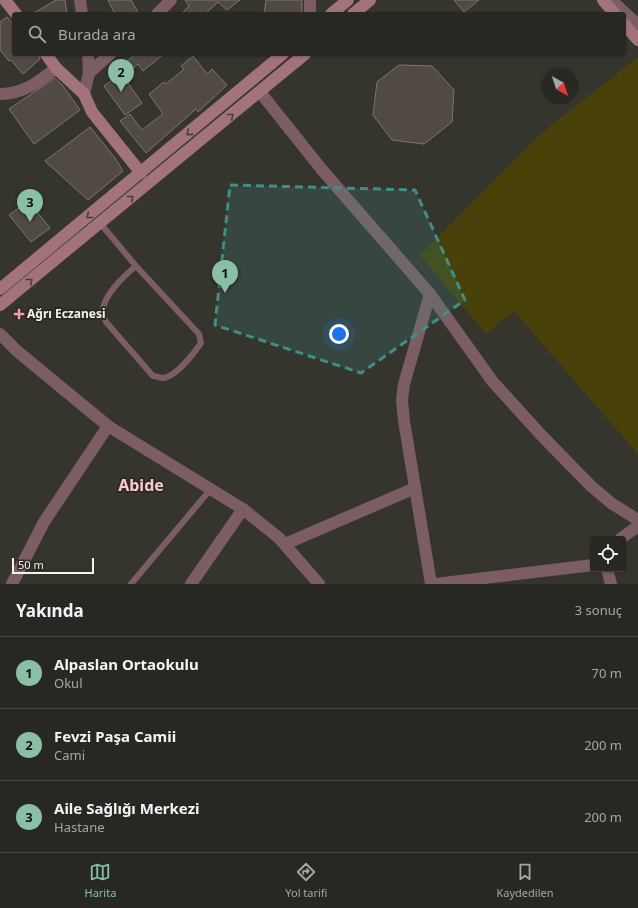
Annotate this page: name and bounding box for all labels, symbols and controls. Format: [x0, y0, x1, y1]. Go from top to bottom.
search box [12, 12, 626, 56]
icon: search [26, 23, 48, 45]
text: Burada ara [58, 24, 136, 44]
pin: 2 [108, 59, 134, 92]
north arrow [542, 68, 578, 104]
one-way arrow [226, 113, 234, 120]
one-way arrow [186, 129, 193, 136]
pin: 3 [17, 189, 43, 222]
one-way arrow [126, 196, 133, 203]
one-way arrow [86, 212, 93, 219]
pin: 1 [212, 260, 238, 293]
one-way arrow [26, 278, 33, 285]
place label: Ağrı Eczanesi [27, 305, 106, 322]
marker: Ağrı Eczanesi [14, 309, 24, 319]
your location [329, 324, 349, 344]
district label: Abide [118, 474, 164, 496]
map controls [590, 536, 626, 572]
button: locate [590, 536, 626, 572]
scale bar [12, 556, 94, 575]
text: 50 m [18, 557, 44, 572]
text: Yakında [16, 599, 84, 622]
text: 3 sonuç [575, 601, 622, 619]
text: Alpaslan Ortaokulu [54, 654, 199, 674]
text: 1 [25, 664, 33, 682]
text: 70 m [592, 664, 622, 682]
text: Okul [54, 674, 82, 692]
text: Fevzi Paşa Camii [54, 726, 176, 746]
text: 2 [25, 736, 33, 754]
text: 200 m [584, 736, 622, 754]
text: Cami [54, 746, 85, 764]
text: Aile Sağlığı Merkezi [54, 798, 200, 818]
text: 3 [25, 808, 33, 826]
text: 200 m [584, 808, 622, 826]
text: Hastane [54, 818, 105, 836]
tab: Harita [84, 861, 116, 900]
tab: Yol tarifi [285, 861, 328, 900]
tab: Kaydedilen [496, 861, 553, 900]

